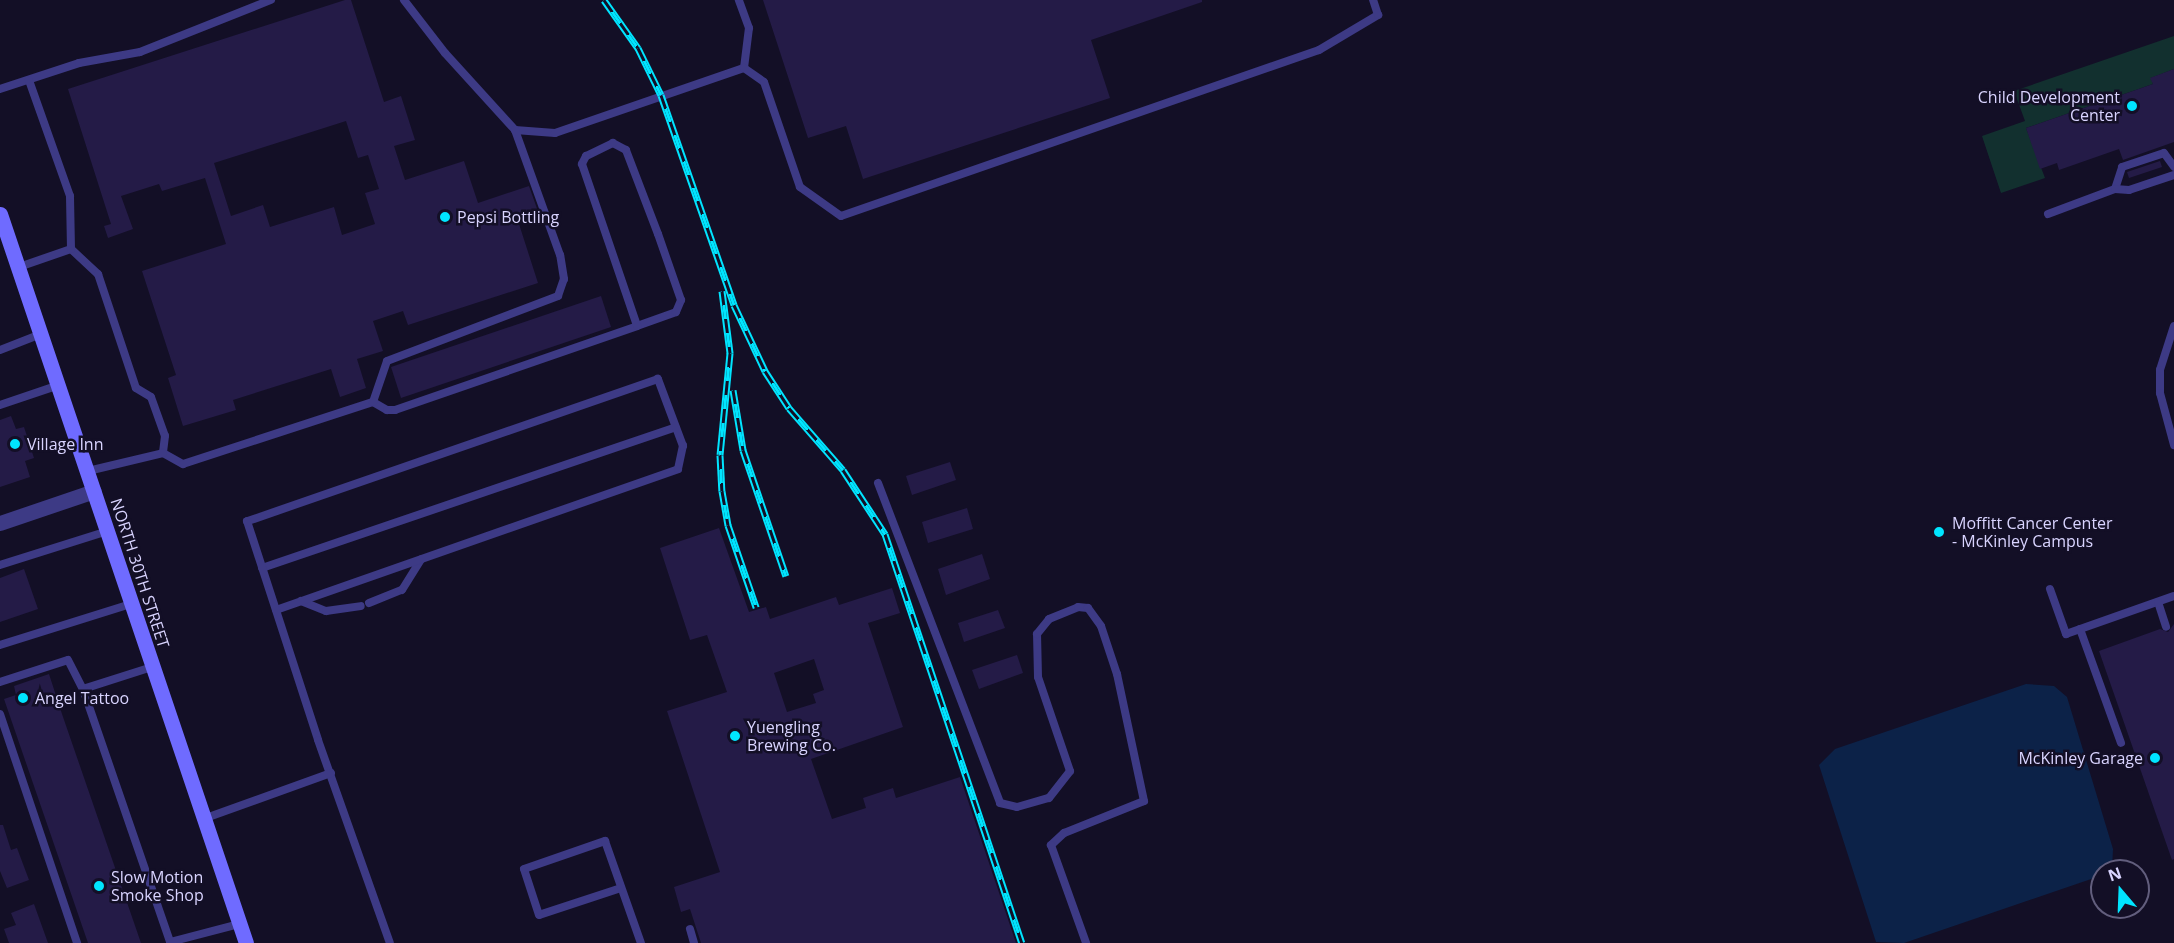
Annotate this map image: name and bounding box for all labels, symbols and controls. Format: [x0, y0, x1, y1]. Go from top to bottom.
place label: Child Development Center [1978, 87, 2120, 125]
marker: Child Development Center [2125, 99, 2139, 113]
place label: Pepsi Bottling [457, 207, 559, 227]
marker: Pepsi Bottling [438, 210, 452, 224]
place label: Village Inn [27, 434, 103, 454]
marker: Village Inn [8, 437, 22, 451]
street label: NORTH 30TH STREET [107, 496, 173, 650]
place label: Moffitt Cancer Center - McKinley Campus [1952, 513, 2113, 551]
marker: Moffitt Cancer Center - McKinley Campus [1930, 523, 1948, 541]
place label: Angel Tattoo [35, 688, 129, 708]
marker: Angel Tattoo [16, 691, 30, 705]
place label: Yuengling Brewing Co. [747, 717, 836, 755]
marker: Yuengling Brewing Co. [728, 729, 742, 743]
place label: McKinley Garage [2018, 748, 2143, 768]
marker: McKinley Garage [2148, 751, 2162, 765]
north arrow [2090, 859, 2150, 919]
text: N [2105, 861, 2125, 886]
place label: Slow Motion Smoke Shop [111, 867, 204, 905]
marker: Slow Motion Smoke Shop [92, 879, 106, 893]

